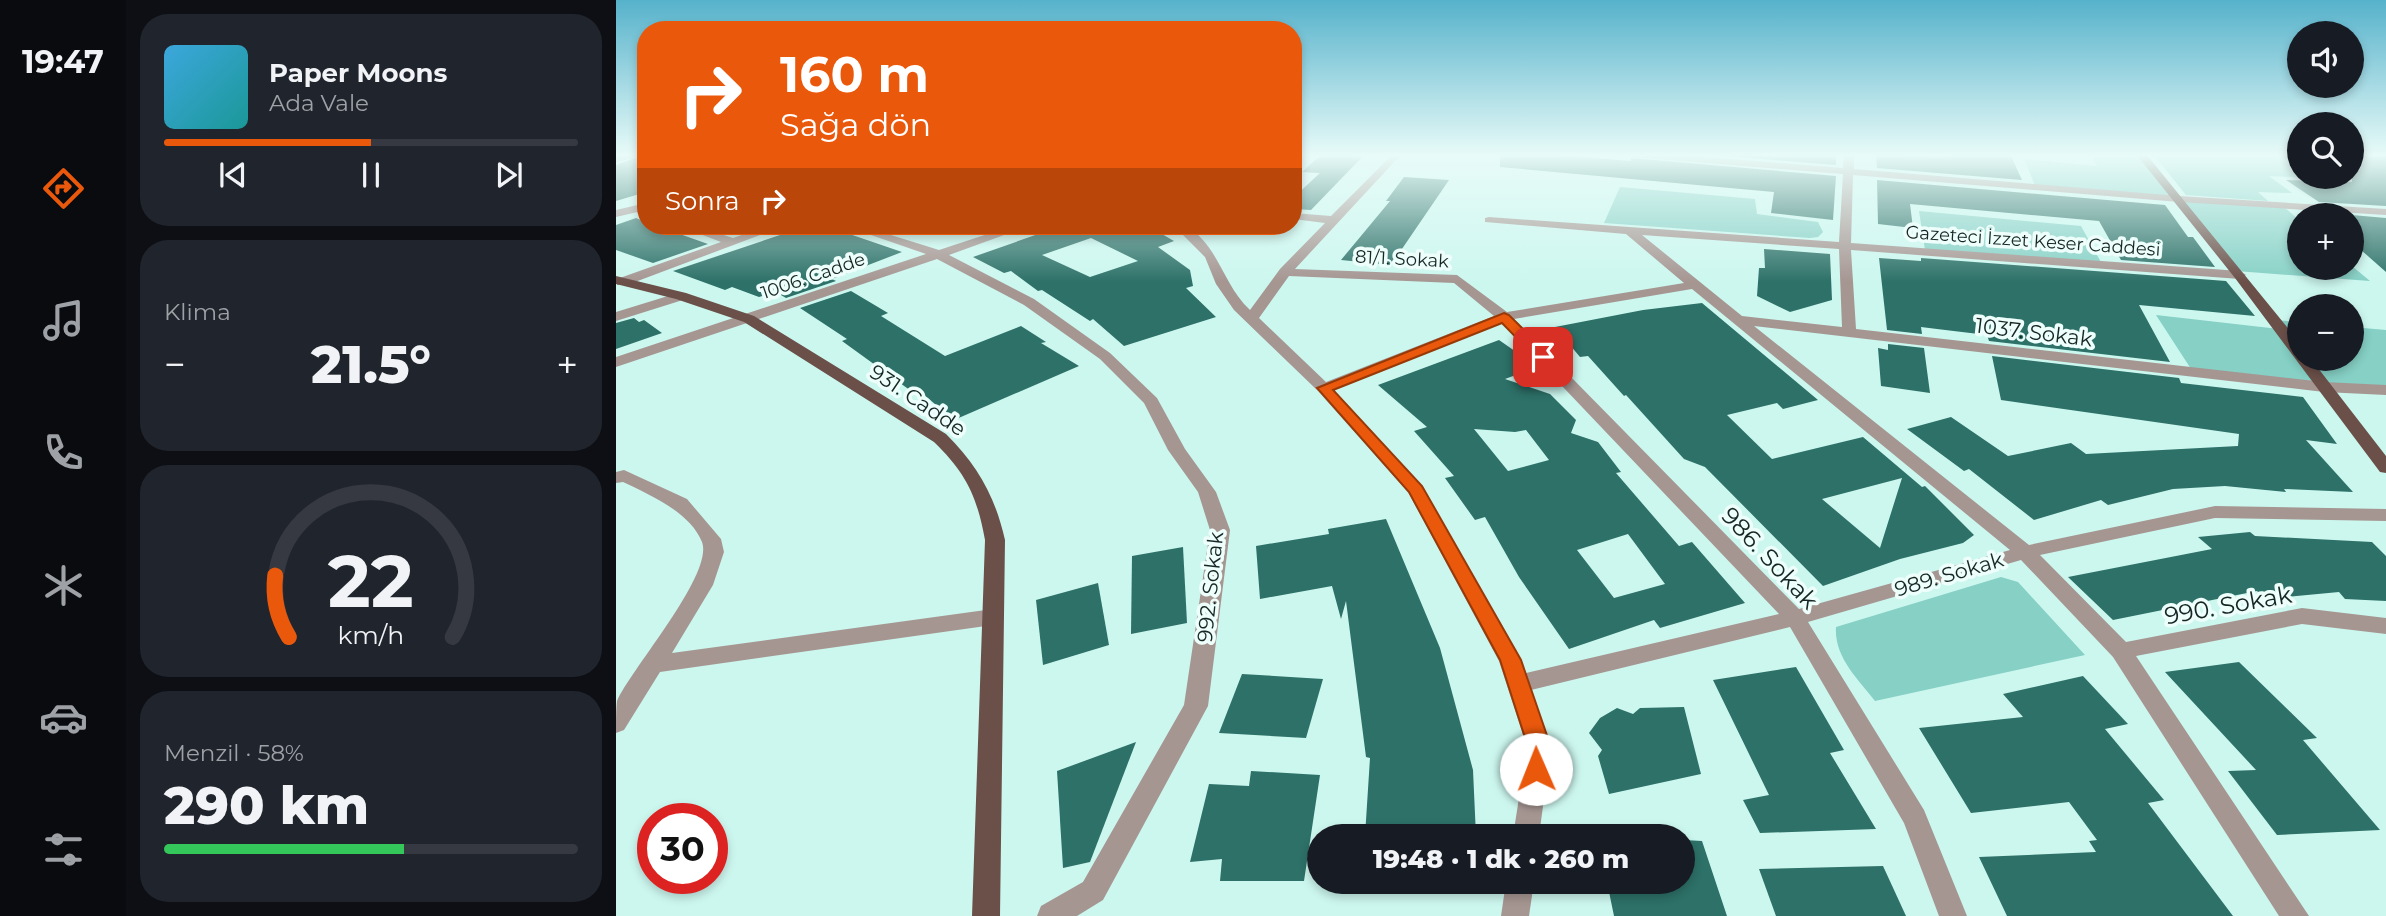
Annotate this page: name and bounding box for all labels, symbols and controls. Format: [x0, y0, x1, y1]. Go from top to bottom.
map controls [2287, 21, 2364, 371]
button: sound [2287, 21, 2364, 98]
text: 19:47 [22, 42, 104, 81]
text: 160 m [780, 45, 929, 104]
icon: right [665, 49, 756, 140]
text: Paper Moons [269, 57, 447, 89]
text: Ada Vale [269, 89, 369, 117]
text: Sağa dön [780, 105, 931, 144]
button: search [2287, 112, 2364, 189]
icon: previous [214, 156, 252, 194]
icon: pause [352, 156, 390, 194]
icon: next [490, 156, 528, 194]
icon: directions [39, 164, 88, 213]
icon: right [754, 182, 792, 220]
text: Sonra [665, 185, 740, 217]
button: + [2287, 203, 2364, 280]
street label: Gazeteci İzzet Keser Caddesi [1905, 221, 2161, 261]
street label: 81/1. Sokak [1355, 246, 1450, 272]
street label: 1006. Cadde [758, 248, 868, 304]
button: − [2287, 294, 2364, 371]
icon: music [39, 296, 88, 345]
text: Klima [164, 298, 231, 326]
street label: 1037. Sokak [1974, 312, 2094, 352]
pin [1513, 327, 1573, 387]
text: 21.5° [311, 333, 431, 396]
icon: arrive [1524, 338, 1562, 376]
text: − [164, 341, 186, 388]
text: + [556, 341, 578, 388]
street label: 931. Cadde [865, 359, 971, 441]
icon: phone [39, 428, 88, 477]
street label: 986. Sokak [1716, 501, 1825, 615]
street label: 992. Sokak [1192, 530, 1228, 644]
text: 22 [328, 537, 414, 625]
street label: 989. Sokak [1892, 546, 2007, 601]
icon: climate [39, 561, 88, 610]
street label: 990. Sokak [2162, 579, 2295, 630]
text: km/h [338, 620, 404, 650]
icon: car [39, 693, 88, 742]
position arrow [1499, 732, 1573, 806]
text: Menzil · 58% [164, 739, 304, 767]
text: 290 km [164, 774, 369, 837]
speed limit sign: 30 [637, 803, 728, 894]
icon: filters [39, 825, 88, 874]
text: 19:48 · 1 dk · 260 m [1373, 843, 1629, 875]

